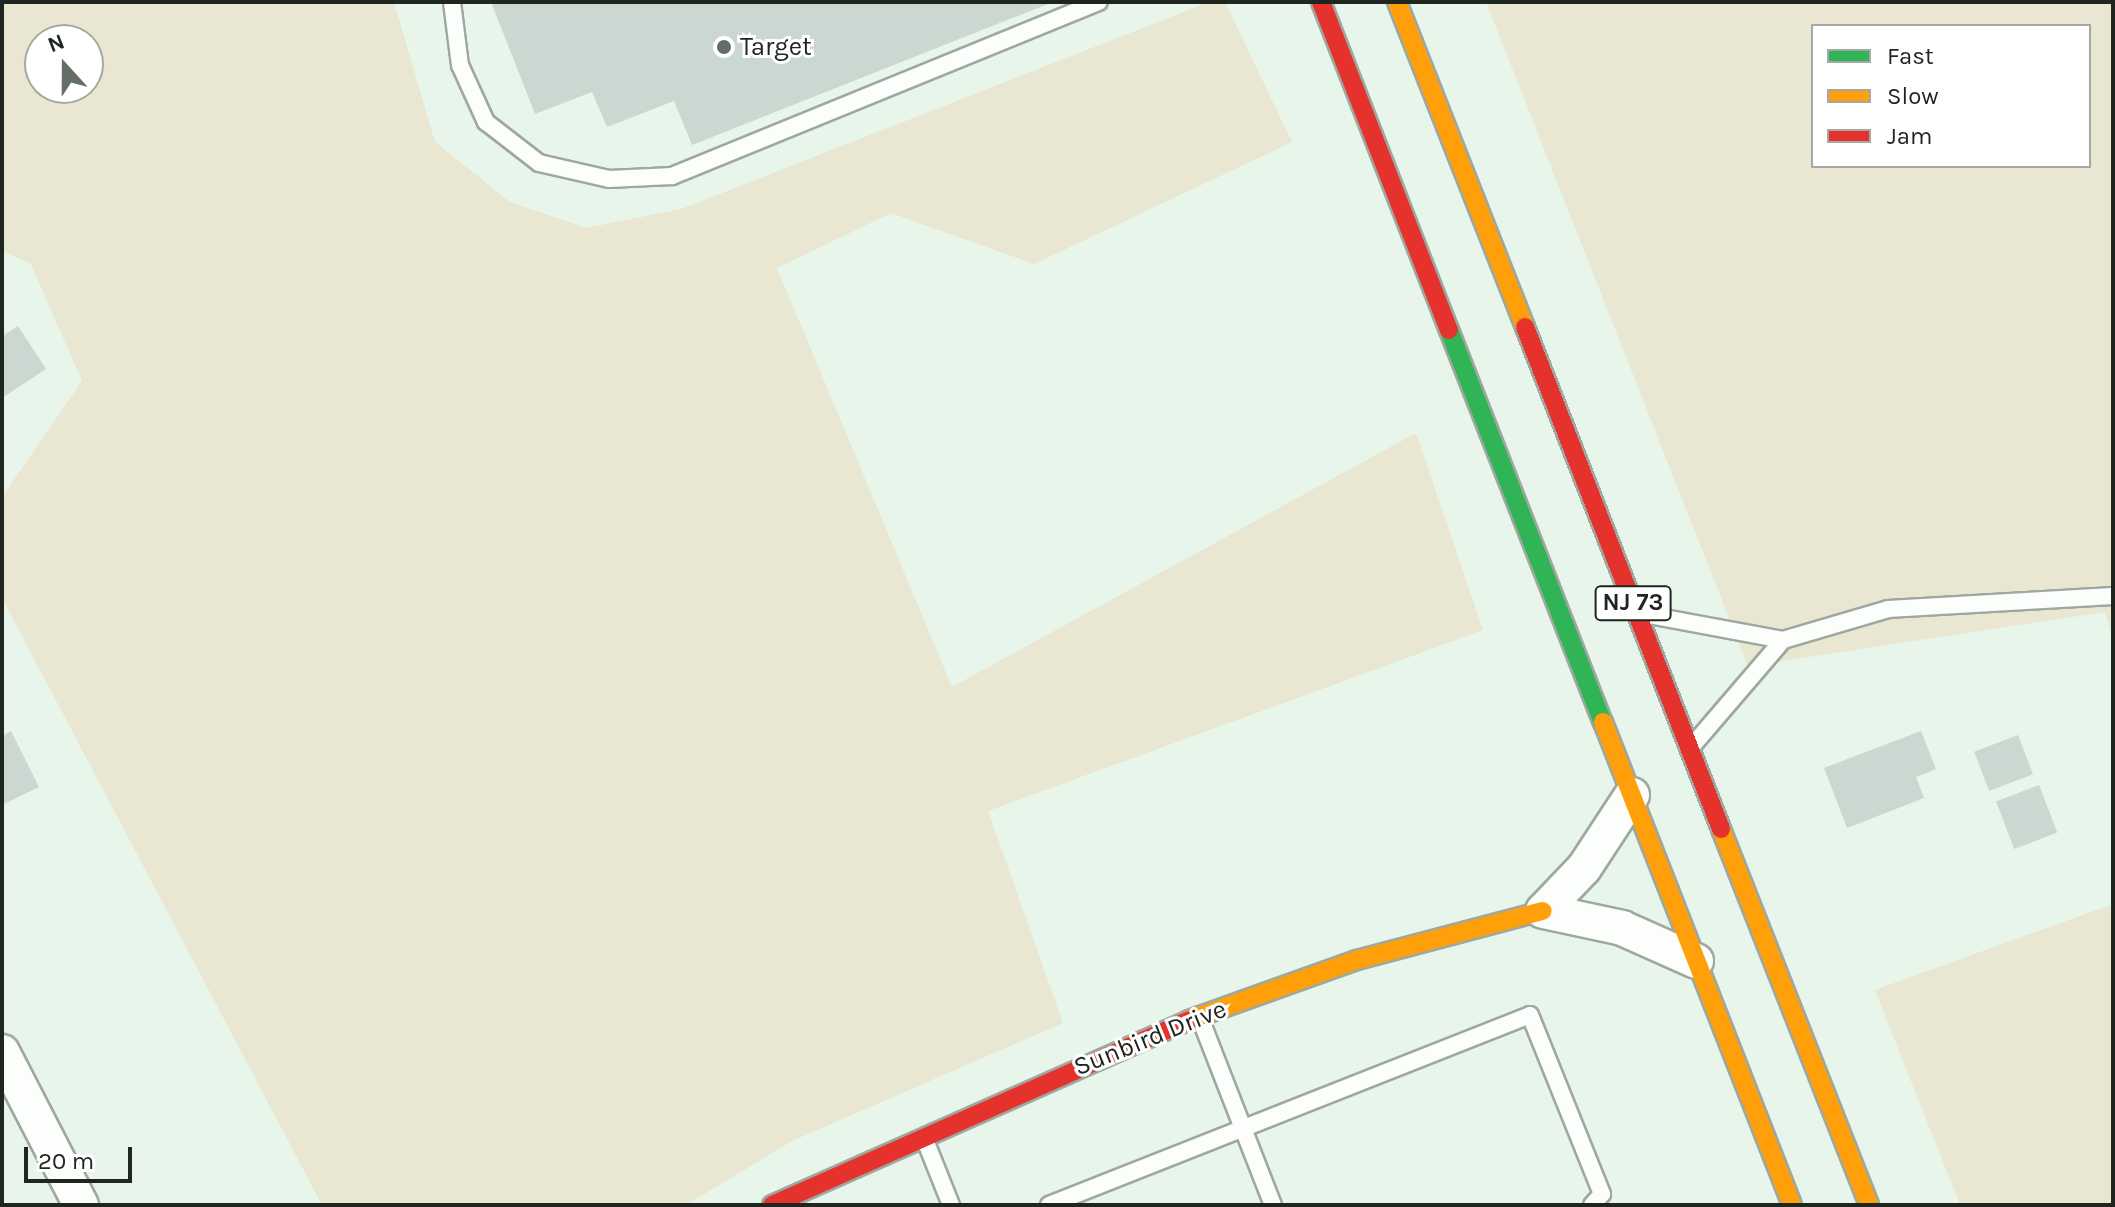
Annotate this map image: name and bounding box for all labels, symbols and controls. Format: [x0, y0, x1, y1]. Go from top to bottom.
north arrow [24, 24, 104, 104]
legend [1811, 24, 2091, 168]
text: N [44, 28, 68, 58]
place label: Target [740, 31, 812, 63]
marker: Target [715, 38, 733, 56]
text: Fast [1887, 42, 1934, 70]
text: Slow [1887, 82, 1939, 110]
text: Jam [1887, 122, 1932, 150]
road number: NJ 73 [1593, 583, 1673, 623]
street label: Sunbird Drive [1069, 993, 1231, 1083]
scale bar [28, 1131, 136, 1181]
text: 20 m [38, 1147, 94, 1175]

